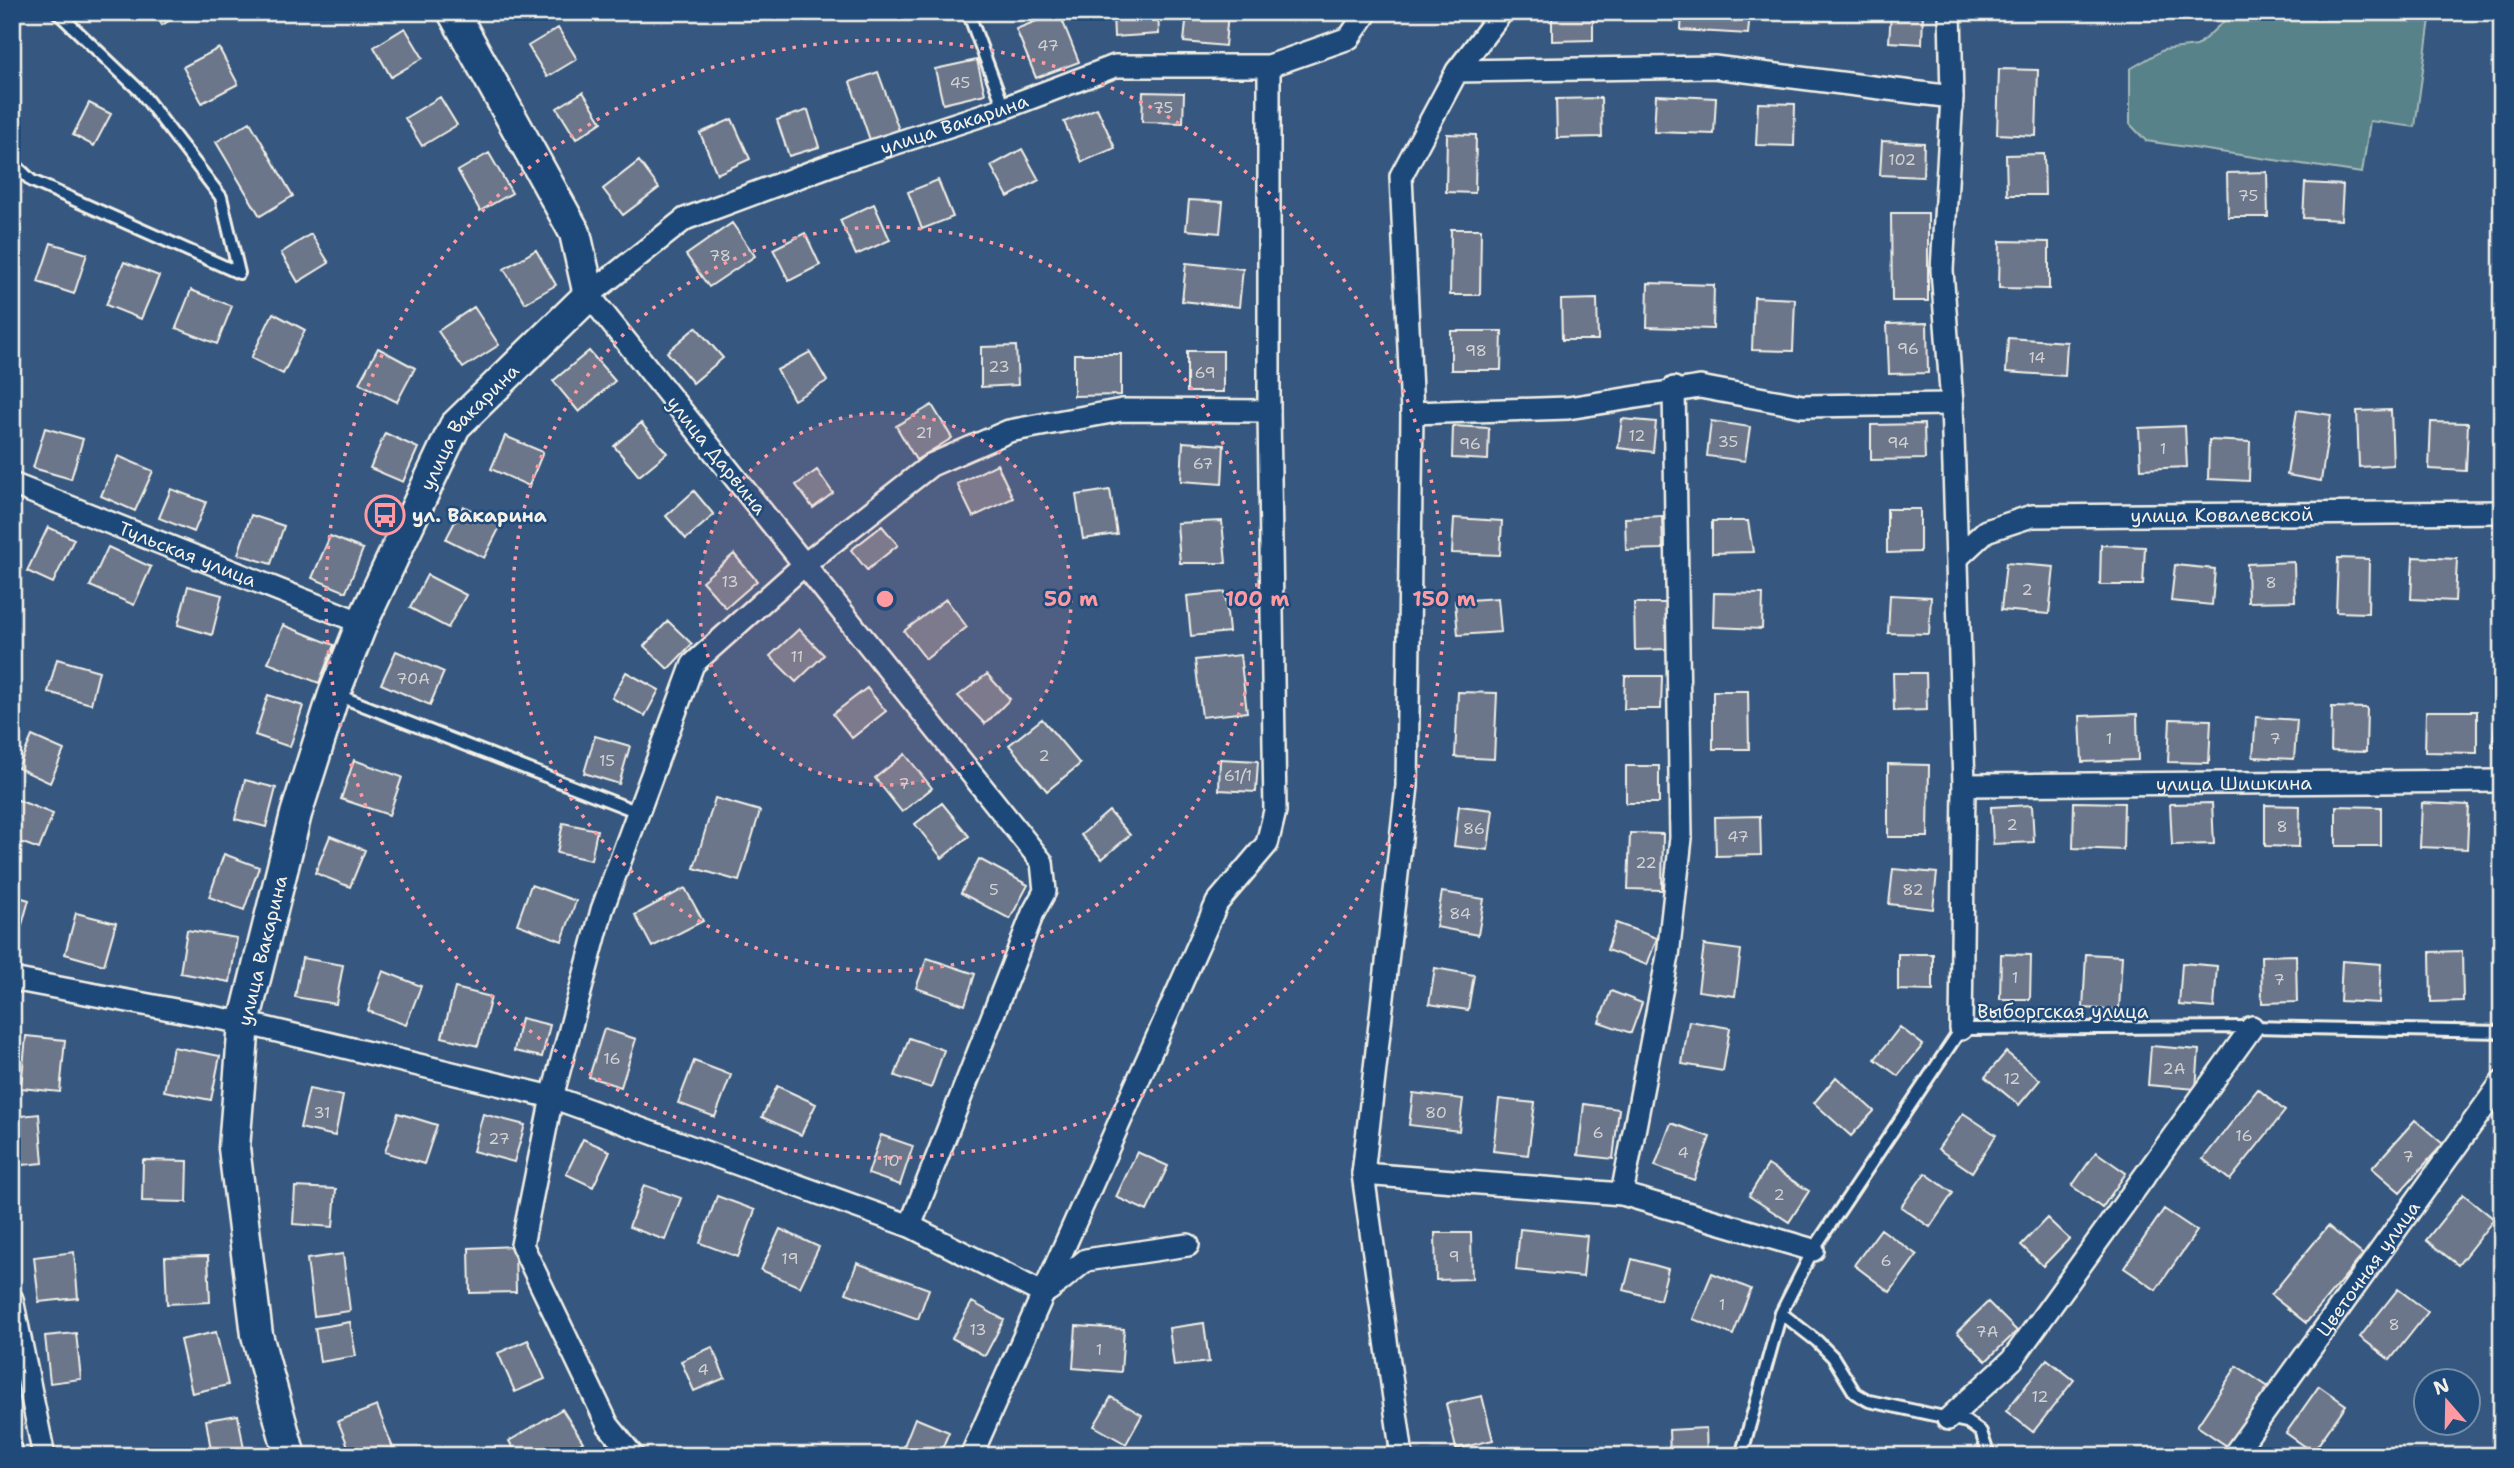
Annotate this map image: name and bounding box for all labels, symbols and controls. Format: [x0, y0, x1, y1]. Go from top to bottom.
house number: 47 [1037, 35, 1059, 56]
house number: 45 [950, 72, 970, 93]
street label: улица Вакарина [877, 88, 1032, 160]
house number: 75 [1153, 97, 1173, 118]
house number: 102 [1888, 149, 1916, 170]
house number: 75 [2238, 185, 2258, 206]
house number: 78 [709, 245, 731, 266]
house number: 96 [1897, 338, 1919, 359]
house number: 98 [1465, 340, 1487, 361]
house number: 14 [2028, 347, 2046, 368]
house number: 23 [988, 356, 1010, 377]
street label: улица Вакарина [414, 358, 525, 495]
house number: 69 [1194, 362, 1216, 383]
street label: улица Дарвина [661, 391, 772, 520]
house number: 21 [915, 422, 933, 443]
house number: 12 [1628, 425, 1646, 446]
house number: 35 [1718, 431, 1738, 452]
house number: 94 [1887, 432, 1909, 453]
house number: 96 [1459, 433, 1481, 454]
house number: 1 [2160, 438, 2166, 459]
house number: 67 [1193, 453, 1213, 474]
bus stop icon: ул. Вакарина [364, 494, 406, 536]
street label: улица Ковалевской [2130, 502, 2314, 528]
place label: ул. Вакарина [412, 503, 547, 528]
street label: Тульская улица [115, 516, 260, 593]
house number: 13 [721, 571, 739, 592]
house number: 8 [2265, 572, 2277, 593]
house number: 2 [2021, 579, 2033, 600]
text: 50 m [1044, 585, 1098, 613]
text: 100 m [1225, 585, 1289, 613]
text: 150 m [1412, 585, 1476, 613]
centre of rings [873, 587, 897, 611]
house number: 11 [791, 646, 803, 667]
house number: 70А [396, 668, 430, 689]
house number: 1 [2106, 728, 2112, 749]
house number: 7 [2269, 728, 2281, 749]
house number: 2 [1038, 745, 1050, 766]
house number: 15 [599, 750, 615, 771]
house number: 61/1 [1224, 765, 1252, 786]
street label: улица Шишкина [2156, 770, 2312, 797]
house number: 7 [898, 773, 910, 794]
house number: 2 [2006, 814, 2018, 835]
house number: 8 [2276, 816, 2288, 837]
house number: 86 [1463, 818, 1485, 839]
house number: 47 [1727, 826, 1749, 847]
house number: 22 [1635, 852, 1657, 873]
street label: улица Вакарина [232, 873, 293, 1028]
house number: 5 [989, 879, 999, 900]
house number: 82 [1902, 879, 1924, 900]
house number: 84 [1449, 903, 1471, 924]
house number: 1 [2012, 967, 2018, 988]
house number: 7 [2273, 969, 2285, 990]
street label: Выборгская улица [1977, 999, 2149, 1024]
house number: 16 [603, 1048, 621, 1069]
house number: 2А [2163, 1058, 2185, 1079]
house number: 12 [2003, 1068, 2021, 1089]
house number: 31 [313, 1102, 331, 1123]
house number: 80 [1425, 1102, 1447, 1123]
house number: 6 [1592, 1122, 1604, 1143]
house number: 16 [2235, 1125, 2253, 1146]
house number: 27 [488, 1128, 510, 1149]
house number: 4 [1677, 1142, 1689, 1163]
house number: 7 [2402, 1146, 2414, 1167]
house number: 10 [882, 1150, 900, 1171]
house number: 2 [1773, 1184, 1785, 1205]
street label: Цветочная улица [2311, 1196, 2426, 1342]
house number: 9 [1448, 1246, 1460, 1267]
house number: 19 [781, 1248, 799, 1269]
house number: 6 [1880, 1250, 1892, 1271]
house number: 1 [1719, 1294, 1725, 1315]
house number: 8 [2388, 1314, 2400, 1335]
house number: 13 [969, 1319, 987, 1340]
house number: 7А [1976, 1321, 1998, 1342]
house number: 1 [1096, 1339, 1102, 1360]
house number: 4 [697, 1359, 709, 1380]
north arrow [2412, 1366, 2482, 1436]
text: N [2430, 1372, 2453, 1401]
house number: 12 [2031, 1386, 2049, 1407]

